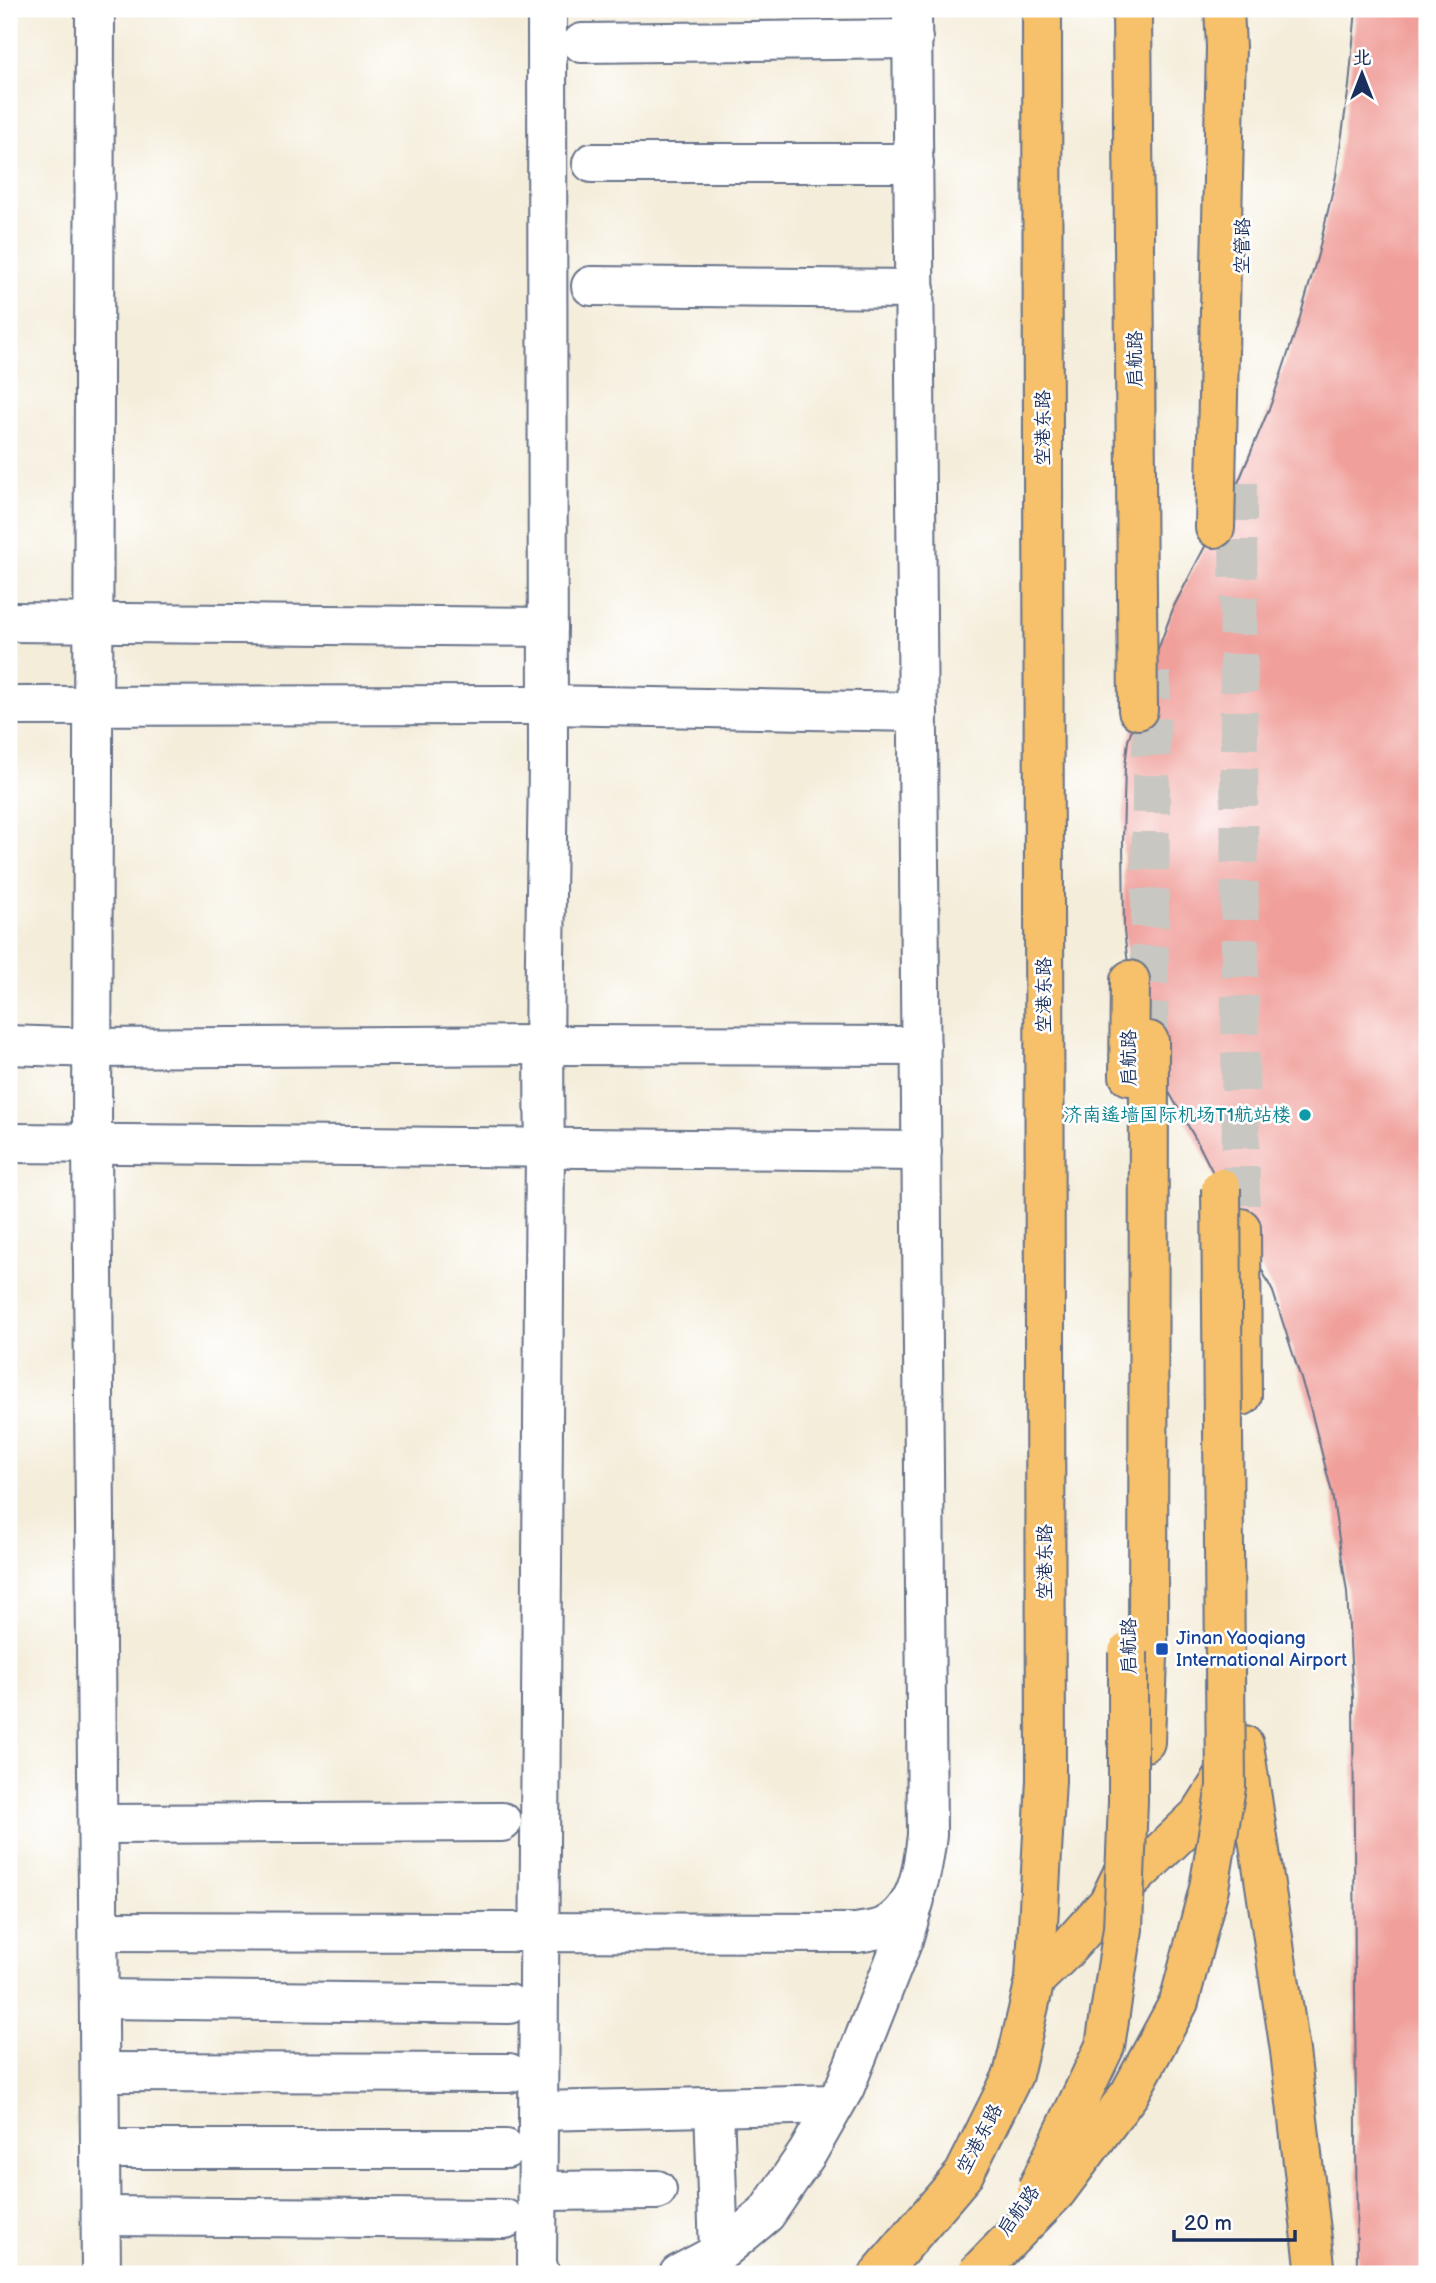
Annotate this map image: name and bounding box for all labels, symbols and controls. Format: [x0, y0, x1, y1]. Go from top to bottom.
north arrow [1328, 38, 1398, 108]
text: 北 [1352, 47, 1372, 70]
street label: 空管路 [1231, 217, 1255, 275]
street label: 启航路 [1124, 330, 1147, 388]
street label: 空港东路 [1032, 390, 1055, 466]
street label: 空港东路 [1033, 957, 1056, 1033]
street label: 启航路 [1118, 1029, 1141, 1087]
place label: 济南遥墙国际机场T1航站楼 [1063, 1104, 1291, 1127]
marker: 济南遥墙国际机场T1航站楼 [1297, 1107, 1313, 1123]
street label: 空港东路 [1034, 1524, 1057, 1600]
street label: 启航路 [1118, 1617, 1141, 1675]
place label: Jinan Yaoqiang International Airport [1176, 1627, 1347, 1672]
marker: Jinan Yaoqiang International Airport [1154, 1641, 1170, 1657]
street label: 空港东路 [952, 2100, 1008, 2178]
street label: 启航路 [993, 2181, 1045, 2241]
scale bar [1174, 2199, 1294, 2243]
text: 20 m [1184, 2211, 1232, 2236]

